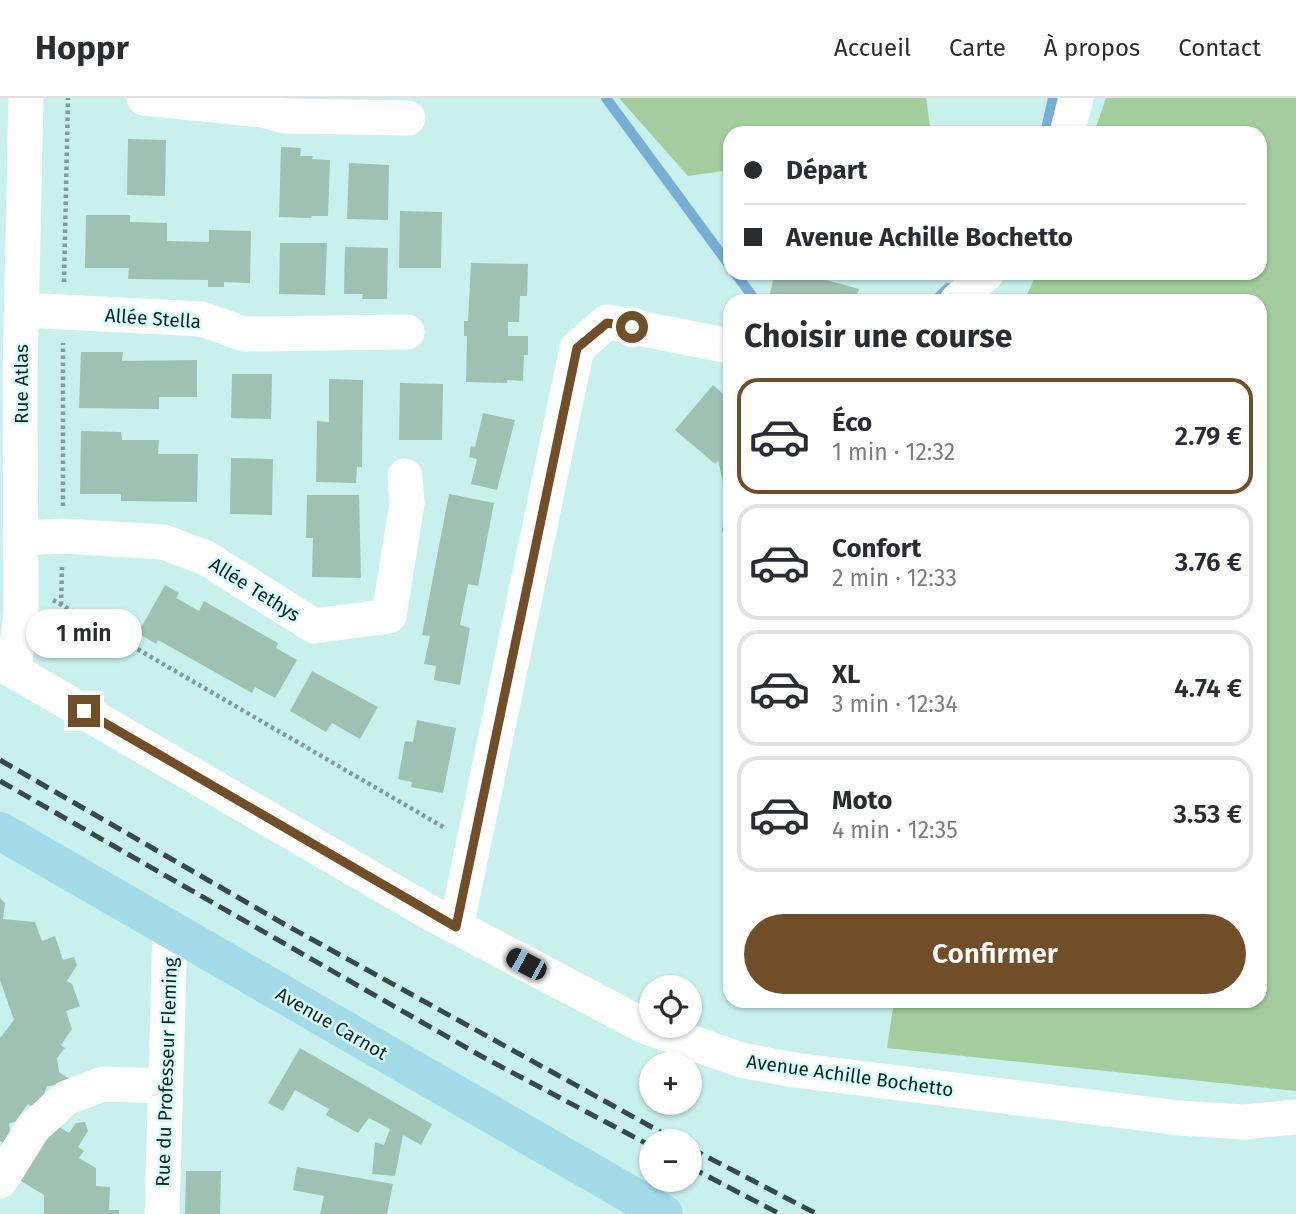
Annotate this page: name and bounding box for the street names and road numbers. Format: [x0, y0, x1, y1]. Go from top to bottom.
street label: Allée Stella [104, 304, 202, 333]
street label: Rue Atlas [10, 344, 33, 424]
street label: Allée Tethys [205, 552, 305, 626]
street label: Rue du Professeur Fleming [151, 957, 182, 1187]
street label: Avenue Carnot [272, 982, 392, 1065]
street label: Avenue Achille Bochetto [745, 1050, 955, 1101]

